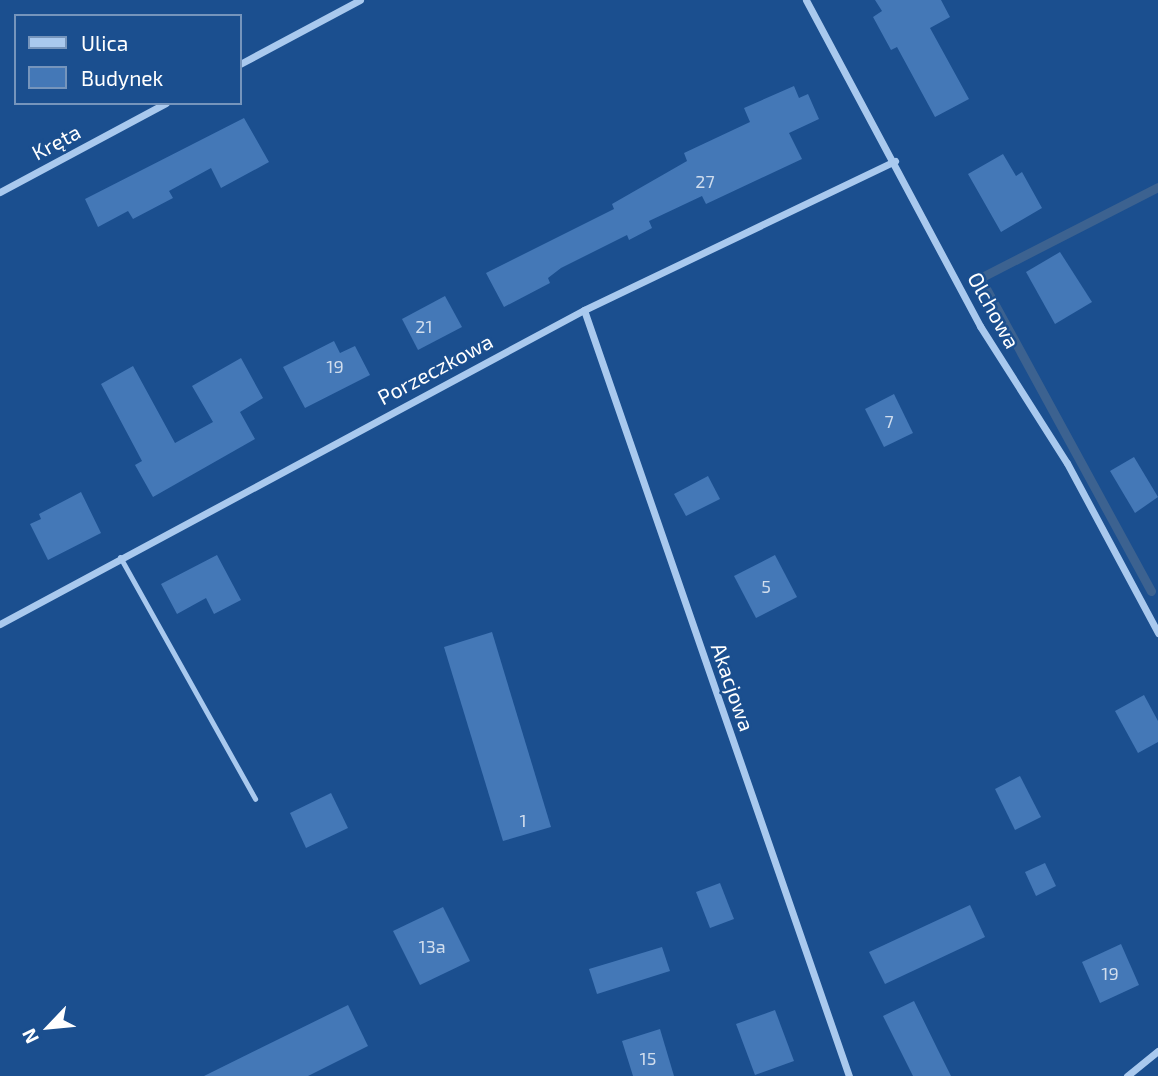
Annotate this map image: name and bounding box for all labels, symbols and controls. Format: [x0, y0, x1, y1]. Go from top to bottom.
legend [14, 14, 242, 105]
text: Ulica [81, 30, 128, 55]
text: Budynek [81, 65, 163, 90]
street label: Kręta [27, 119, 85, 165]
house number: 27 [695, 170, 715, 192]
street label: Olchowa [963, 267, 1025, 353]
house number: 21 [415, 315, 433, 337]
street label: Porzeczkowa [373, 328, 497, 410]
house number: 19 [326, 355, 344, 377]
house number: 7 [884, 410, 894, 432]
house number: 5 [761, 575, 771, 597]
street label: Akacjowa [706, 640, 760, 734]
house number: 1 [519, 809, 527, 831]
house number: 13a [418, 935, 446, 957]
house number: 19 [1101, 962, 1119, 984]
north arrow [14, 992, 84, 1062]
text: N [16, 1025, 43, 1048]
house number: 15 [640, 1047, 656, 1069]

